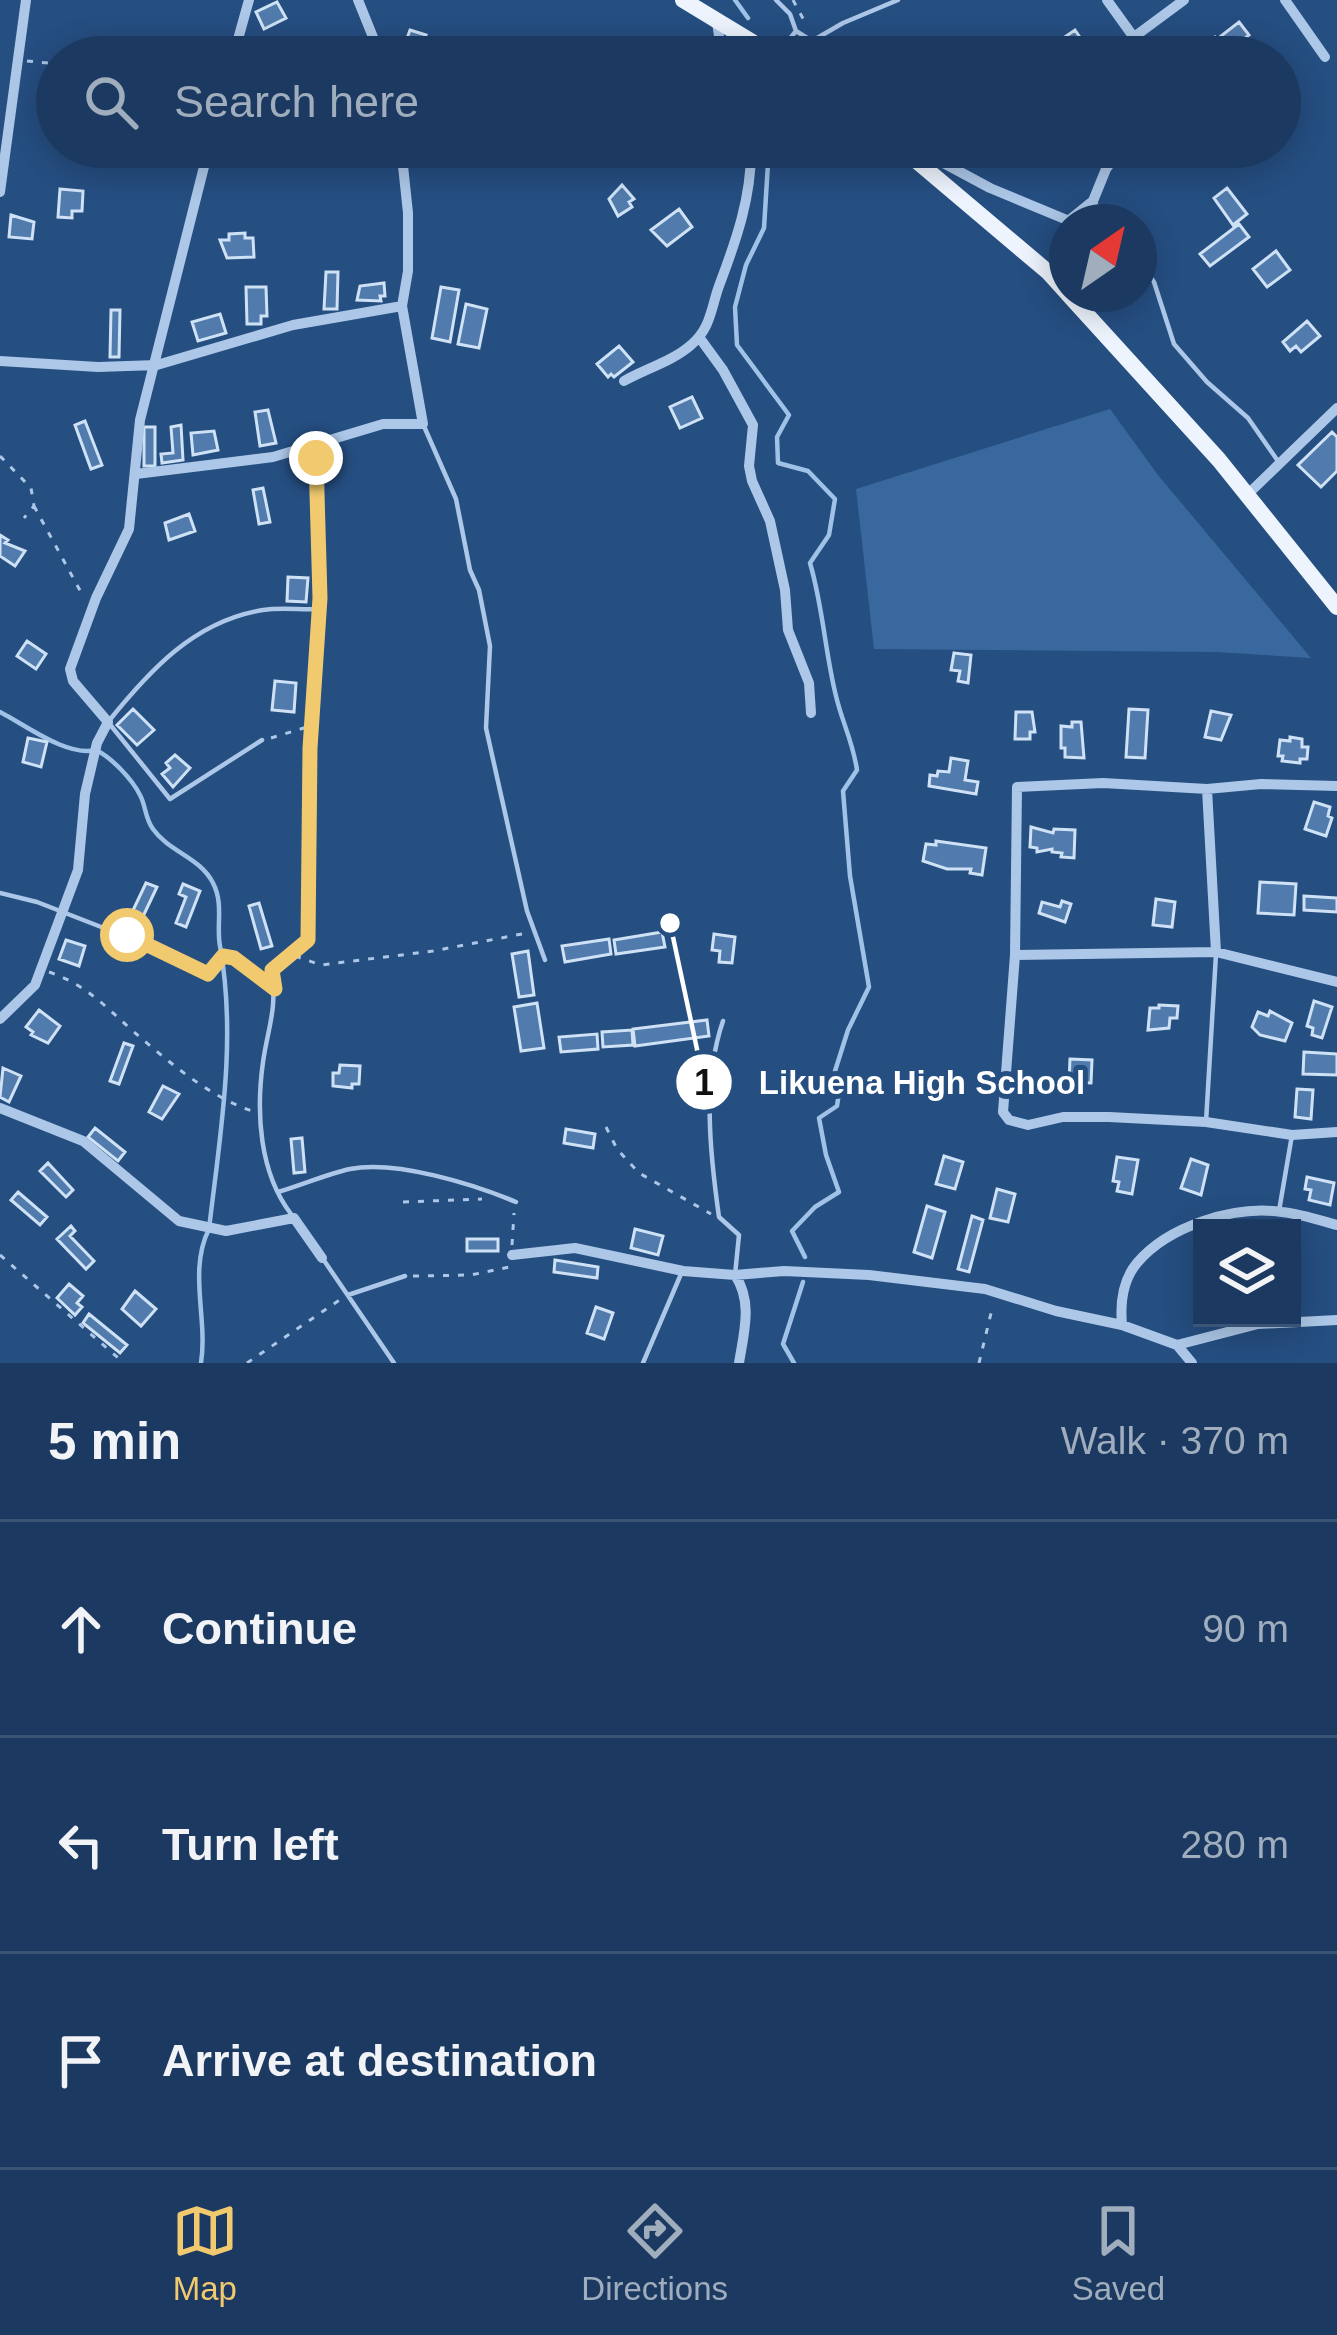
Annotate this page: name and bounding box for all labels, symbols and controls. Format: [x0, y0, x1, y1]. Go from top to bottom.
search box [36, 36, 1301, 168]
icon: search [78, 69, 144, 135]
text: Search here [174, 76, 419, 127]
north arrow [1049, 204, 1157, 312]
route end [289, 431, 343, 485]
route start [100, 908, 154, 962]
callout: Likuena High School [674, 1048, 1109, 1117]
text: 1 [694, 1062, 714, 1103]
text: Likuena High School [759, 1064, 1085, 1101]
map controls [1193, 1219, 1301, 1327]
button: layers [1193, 1219, 1301, 1327]
text: 5 min [48, 1413, 181, 1470]
text: Walk · 370 m [1061, 1419, 1289, 1462]
icon: ahead [48, 1596, 114, 1662]
text: Continue [162, 1603, 357, 1654]
text: 90 m [1202, 1607, 1289, 1650]
icon: left [48, 1812, 114, 1878]
text: Turn left [162, 1819, 339, 1870]
text: 280 m [1181, 1823, 1289, 1866]
icon: arrive [48, 2028, 114, 2094]
text: Arrive at destination [162, 2035, 597, 2086]
tab: Map [172, 2198, 238, 2308]
tab: Directions [581, 2198, 728, 2308]
tab: Saved [1072, 2198, 1165, 2308]

